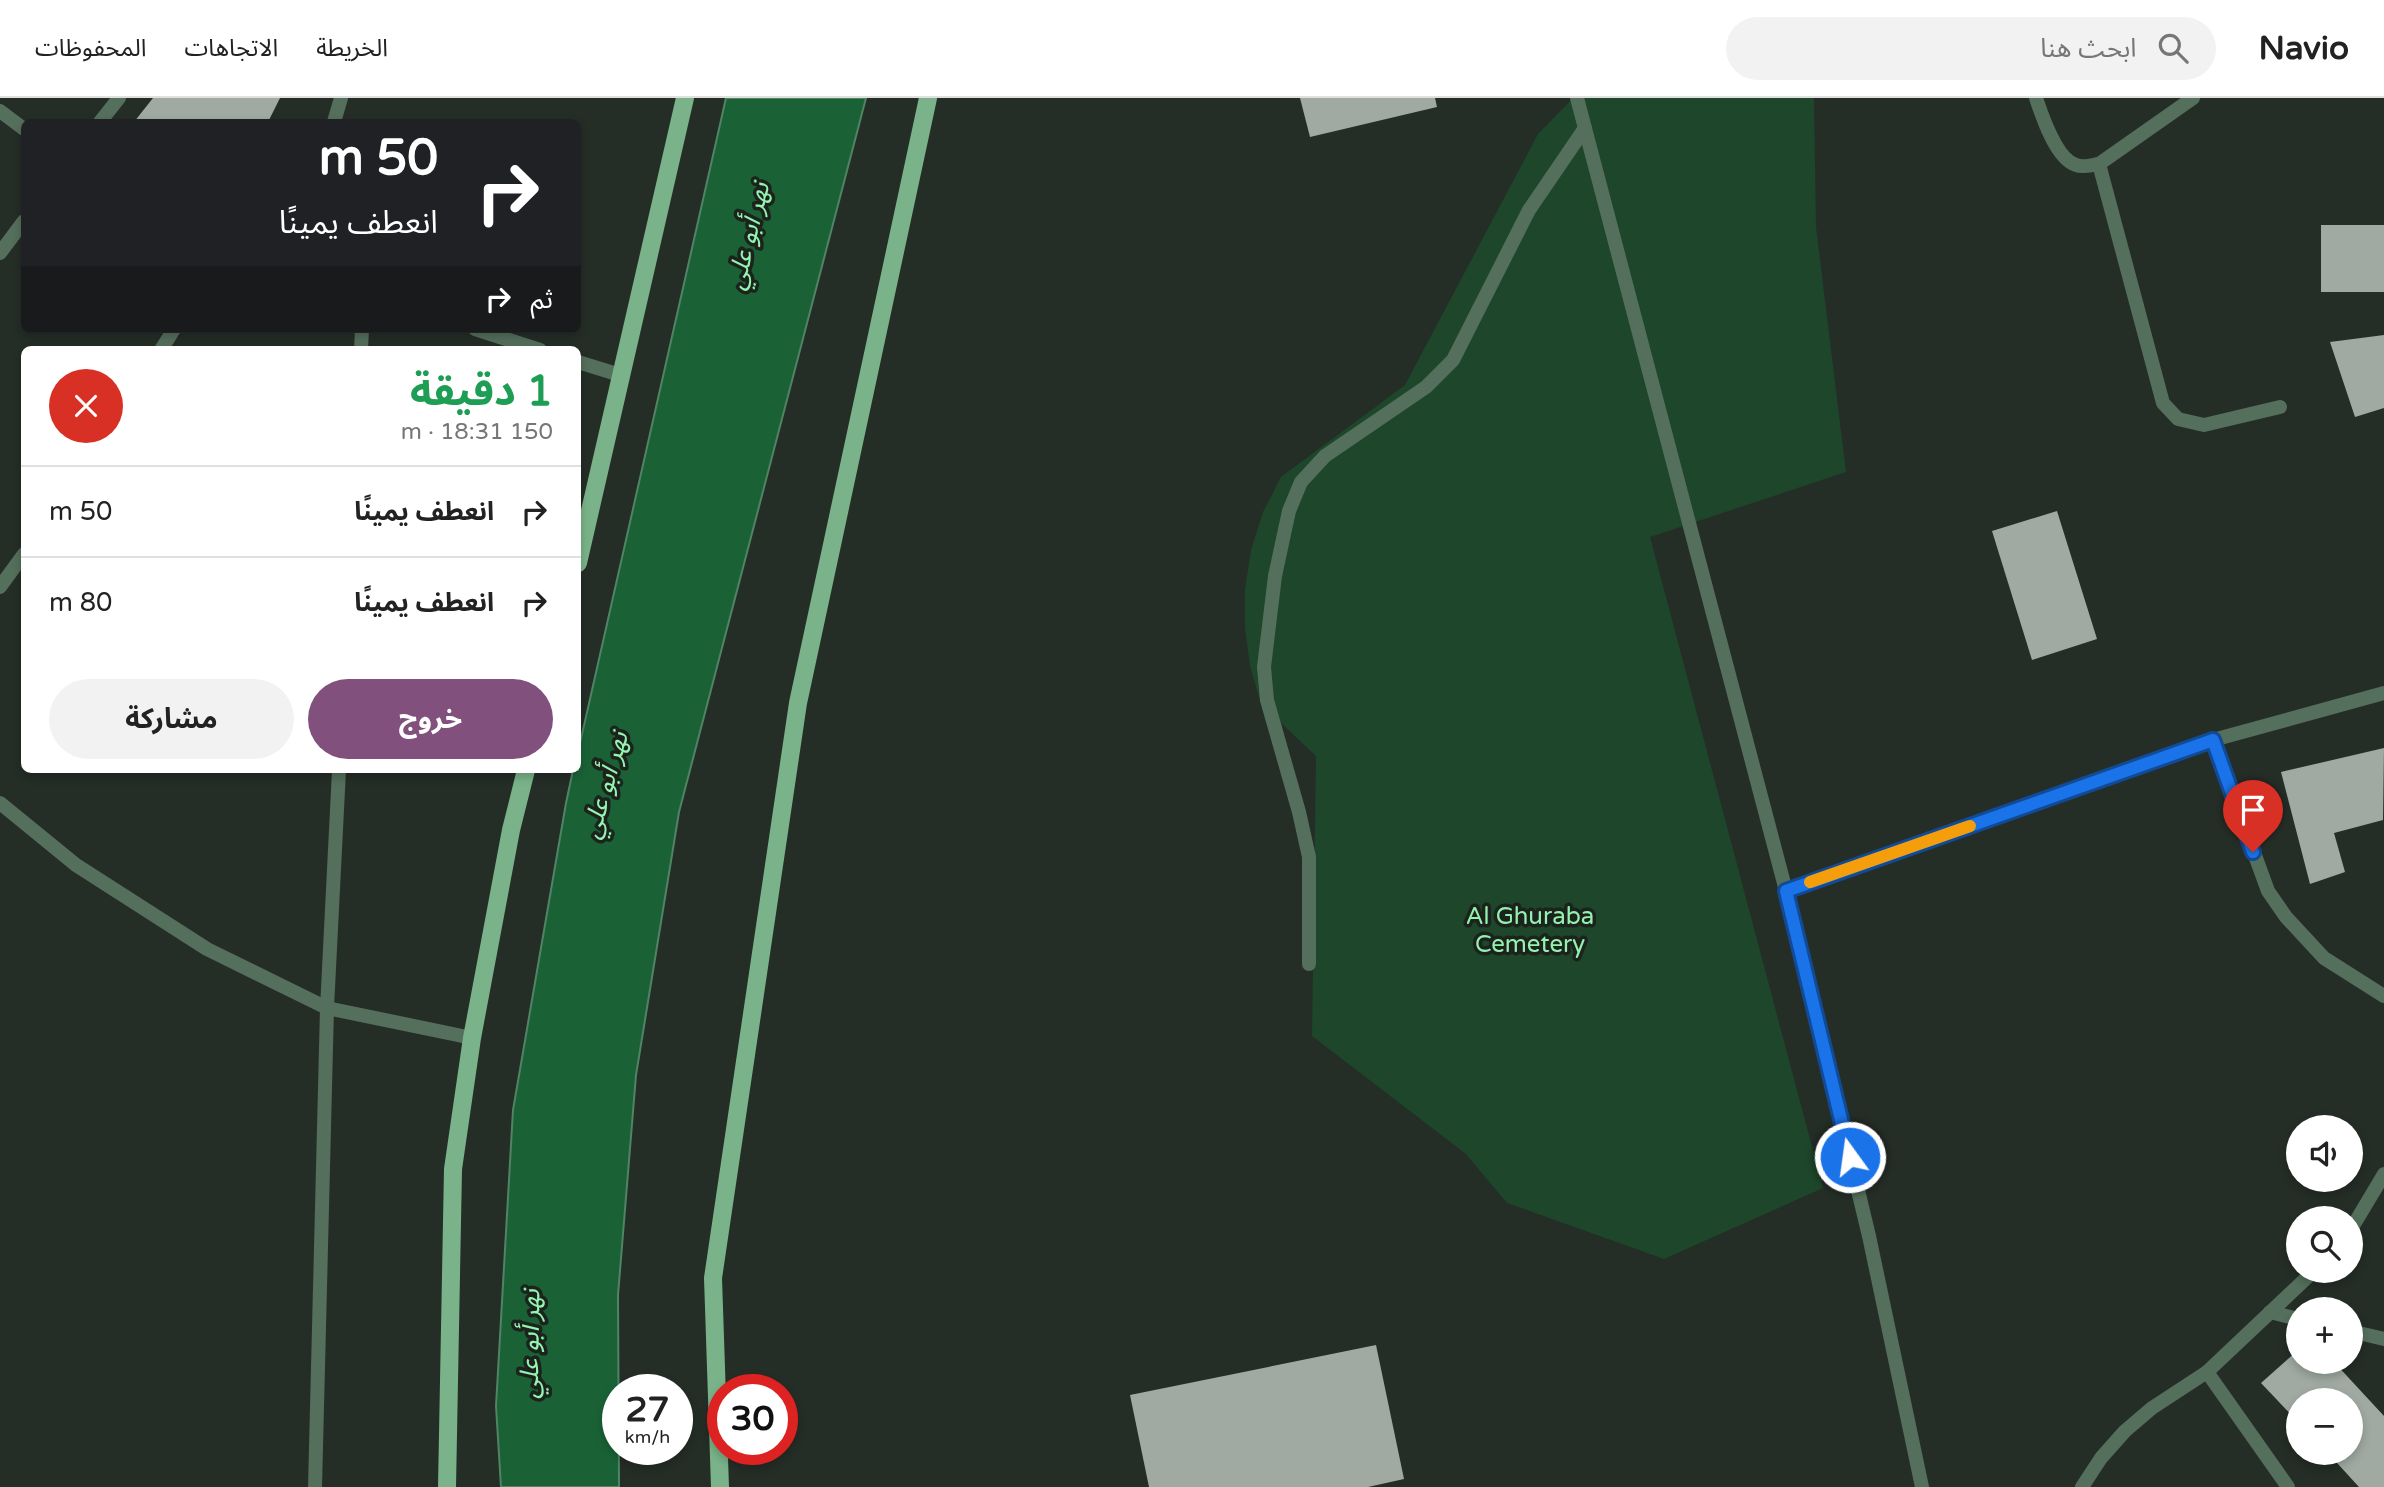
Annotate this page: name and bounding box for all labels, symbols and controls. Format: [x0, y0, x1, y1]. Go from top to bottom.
search box [1726, 17, 2216, 80]
icon: search [2154, 29, 2192, 67]
text: Navio [2258, 29, 2349, 68]
text: ابحث هنا [2040, 33, 2136, 64]
text: المحفوظات [35, 34, 146, 63]
text: الاتجاهات [184, 34, 278, 63]
text: الخريطة [316, 34, 388, 63]
text: 50 m [319, 129, 438, 188]
icon: right [462, 147, 553, 238]
water label: نهر أبو علي [718, 177, 781, 294]
text: انعطف يمينًا [279, 204, 438, 242]
icon: right [479, 280, 517, 318]
text: ثم [531, 284, 553, 315]
text: 1 دقيقة [410, 366, 553, 417]
button: close [49, 369, 123, 443]
text: 150 m · 18:31 [401, 418, 553, 446]
icon: right [515, 493, 553, 531]
text: 50 m [49, 496, 112, 527]
text: انعطف يمينًا [354, 496, 494, 527]
icon: right [515, 584, 553, 622]
text: 80 m [49, 587, 112, 618]
text: انعطف يمينًا [354, 587, 494, 618]
button: مشاركة [49, 679, 294, 759]
button: خروج [308, 679, 553, 759]
water label: نهر أبو علي [574, 726, 639, 843]
pin [2223, 780, 2283, 852]
icon: arrive [2234, 791, 2272, 829]
park label: Al Ghuraba Cemetery [1466, 902, 1594, 959]
map controls [2286, 1115, 2363, 1465]
button: sound [2286, 1115, 2363, 1192]
position arrow [1813, 1120, 1887, 1194]
button: search [2286, 1206, 2363, 1283]
water label: نهر أبو علي [512, 1287, 551, 1399]
button: + [2286, 1297, 2363, 1374]
speed limit sign: 30 [707, 1374, 798, 1465]
button: − [2286, 1388, 2363, 1465]
text: 27 [626, 1389, 669, 1431]
text: km/h [625, 1426, 670, 1448]

